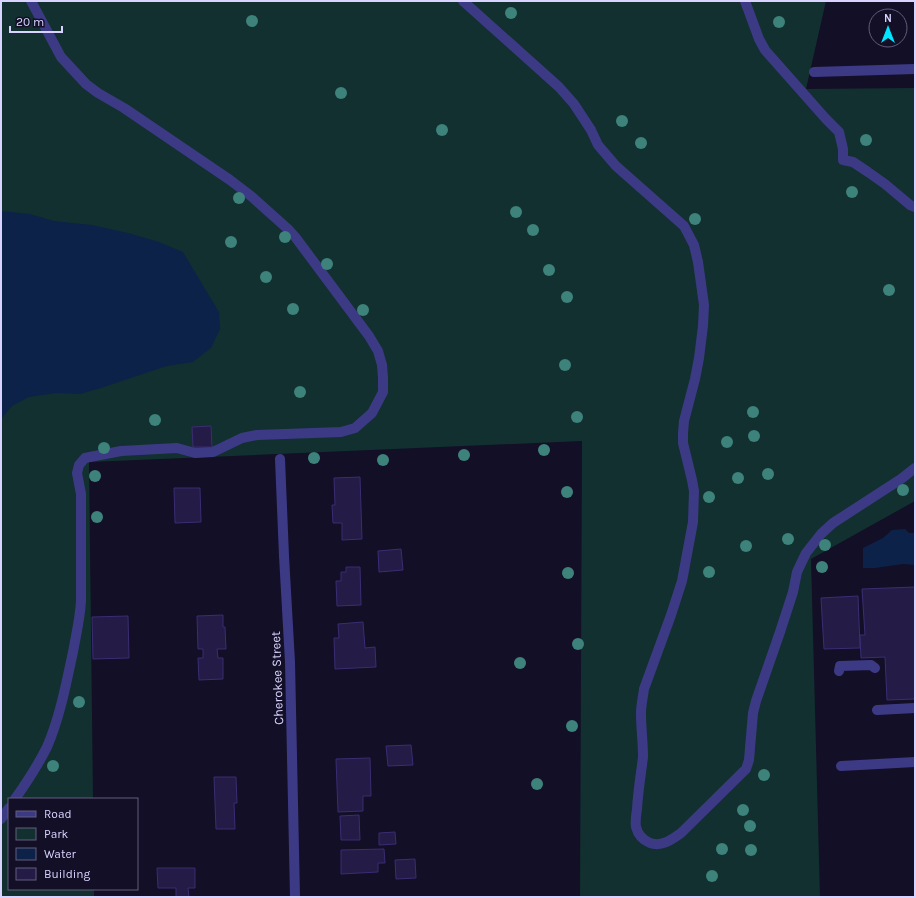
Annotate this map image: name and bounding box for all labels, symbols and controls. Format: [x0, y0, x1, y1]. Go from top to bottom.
scale bar [10, 8, 62, 34]
north arrow [868, 8, 908, 48]
text: N [884, 12, 892, 25]
text: 20 m [16, 15, 44, 29]
street label: Cherokee Street [268, 631, 286, 725]
legend [8, 798, 138, 890]
text: Road [44, 807, 72, 821]
text: Park [44, 827, 69, 841]
text: Water [44, 847, 77, 861]
text: Building [44, 867, 91, 881]

